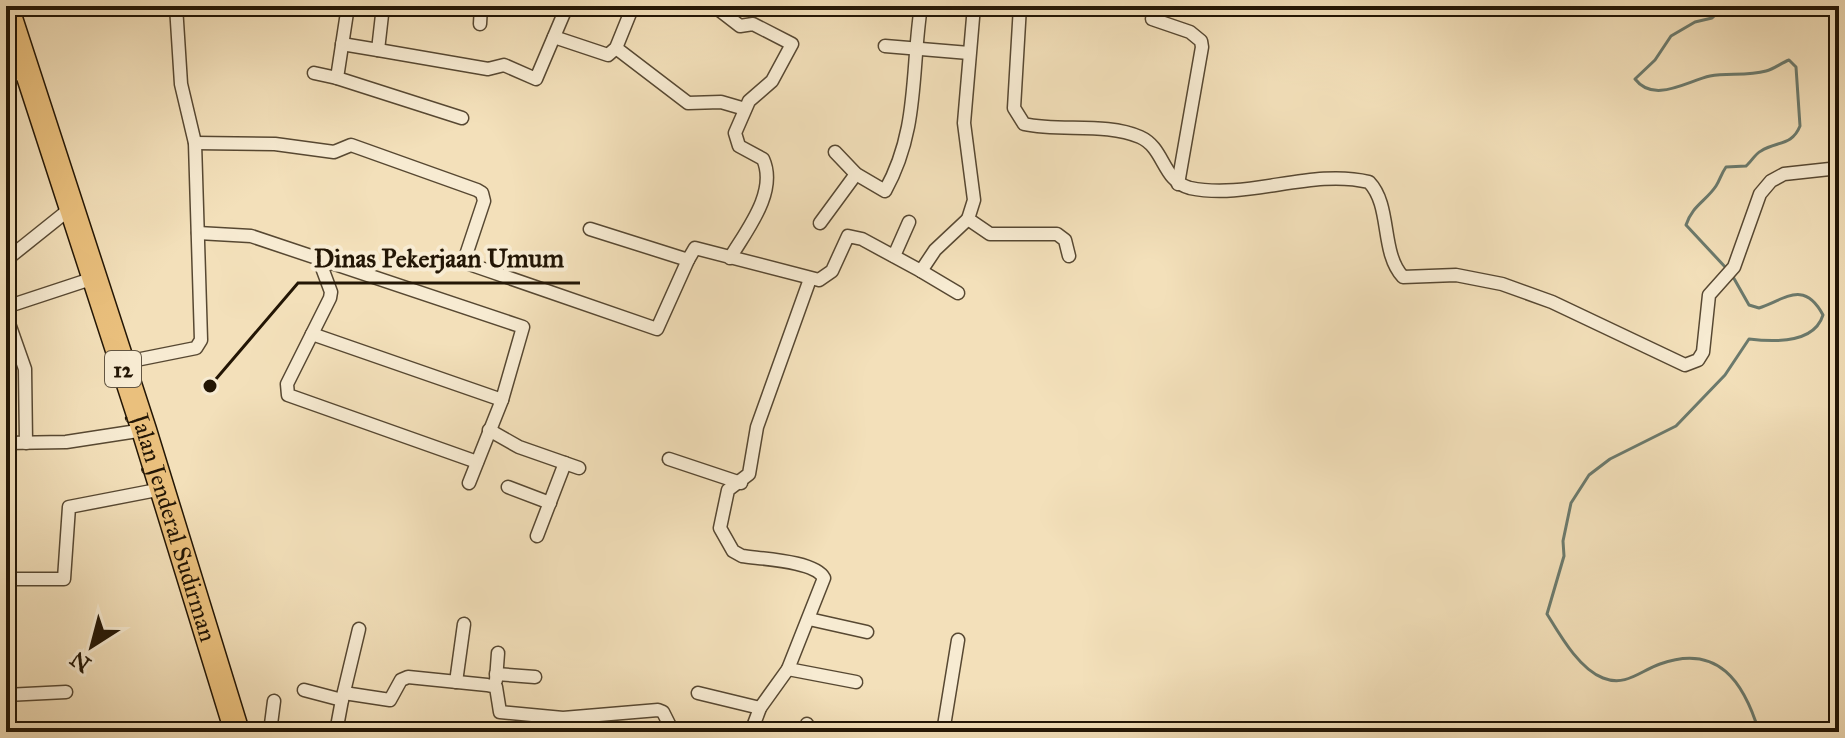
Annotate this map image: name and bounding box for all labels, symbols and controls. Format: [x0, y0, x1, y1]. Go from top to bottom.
callout: Dinas Pekerjaan Umum [298, 233, 580, 283]
text: Dinas Pekerjaan Umum [314, 242, 564, 274]
road number: 12 [105, 351, 141, 387]
street label: Jalan Jenderal Sudirman [124, 407, 223, 645]
north arrow [52, 606, 132, 686]
text: N [65, 645, 96, 678]

